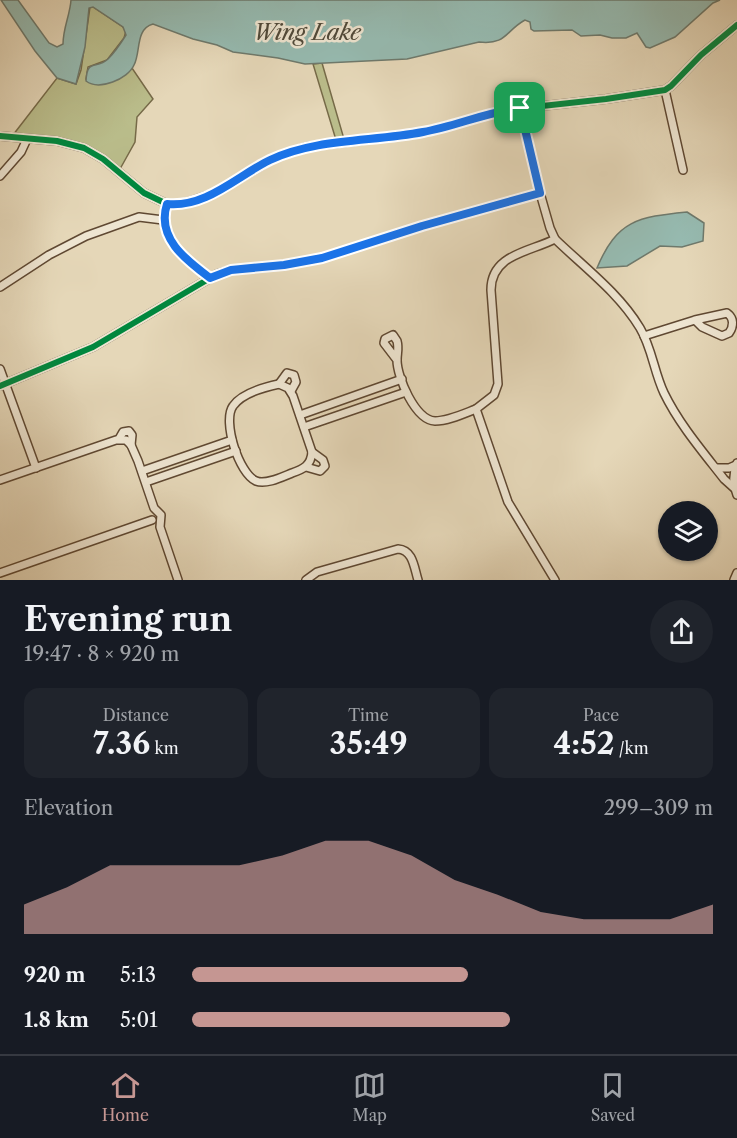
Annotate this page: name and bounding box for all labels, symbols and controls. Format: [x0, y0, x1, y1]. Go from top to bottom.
water label: Wing Lake [253, 19, 362, 46]
pin [494, 82, 545, 133]
icon: arrive [503, 91, 536, 124]
map controls [658, 501, 718, 561]
button: layers [658, 501, 718, 561]
text: Evening run [24, 599, 232, 640]
button: share [650, 600, 713, 663]
text: 19:47 · 8 × 920 m [24, 642, 180, 666]
text: Distance [103, 705, 169, 725]
text: Time [348, 705, 389, 725]
text: Pace [583, 705, 619, 725]
text: 7.36 [93, 725, 150, 762]
text: 35:49 [329, 725, 408, 762]
text: 4:52 [554, 725, 615, 762]
text: km [150, 738, 179, 758]
text: /km [615, 738, 649, 758]
text: Elevation [24, 796, 113, 820]
text: 299–309 m [604, 796, 713, 820]
text: 920 m [24, 963, 85, 987]
text: 5:13 [120, 963, 156, 987]
text: 1.8 km [24, 1008, 89, 1032]
text: 5:01 [120, 1008, 158, 1032]
tab: Home [102, 1069, 149, 1125]
tab: Map [353, 1069, 387, 1125]
tab: Saved [591, 1069, 635, 1125]

